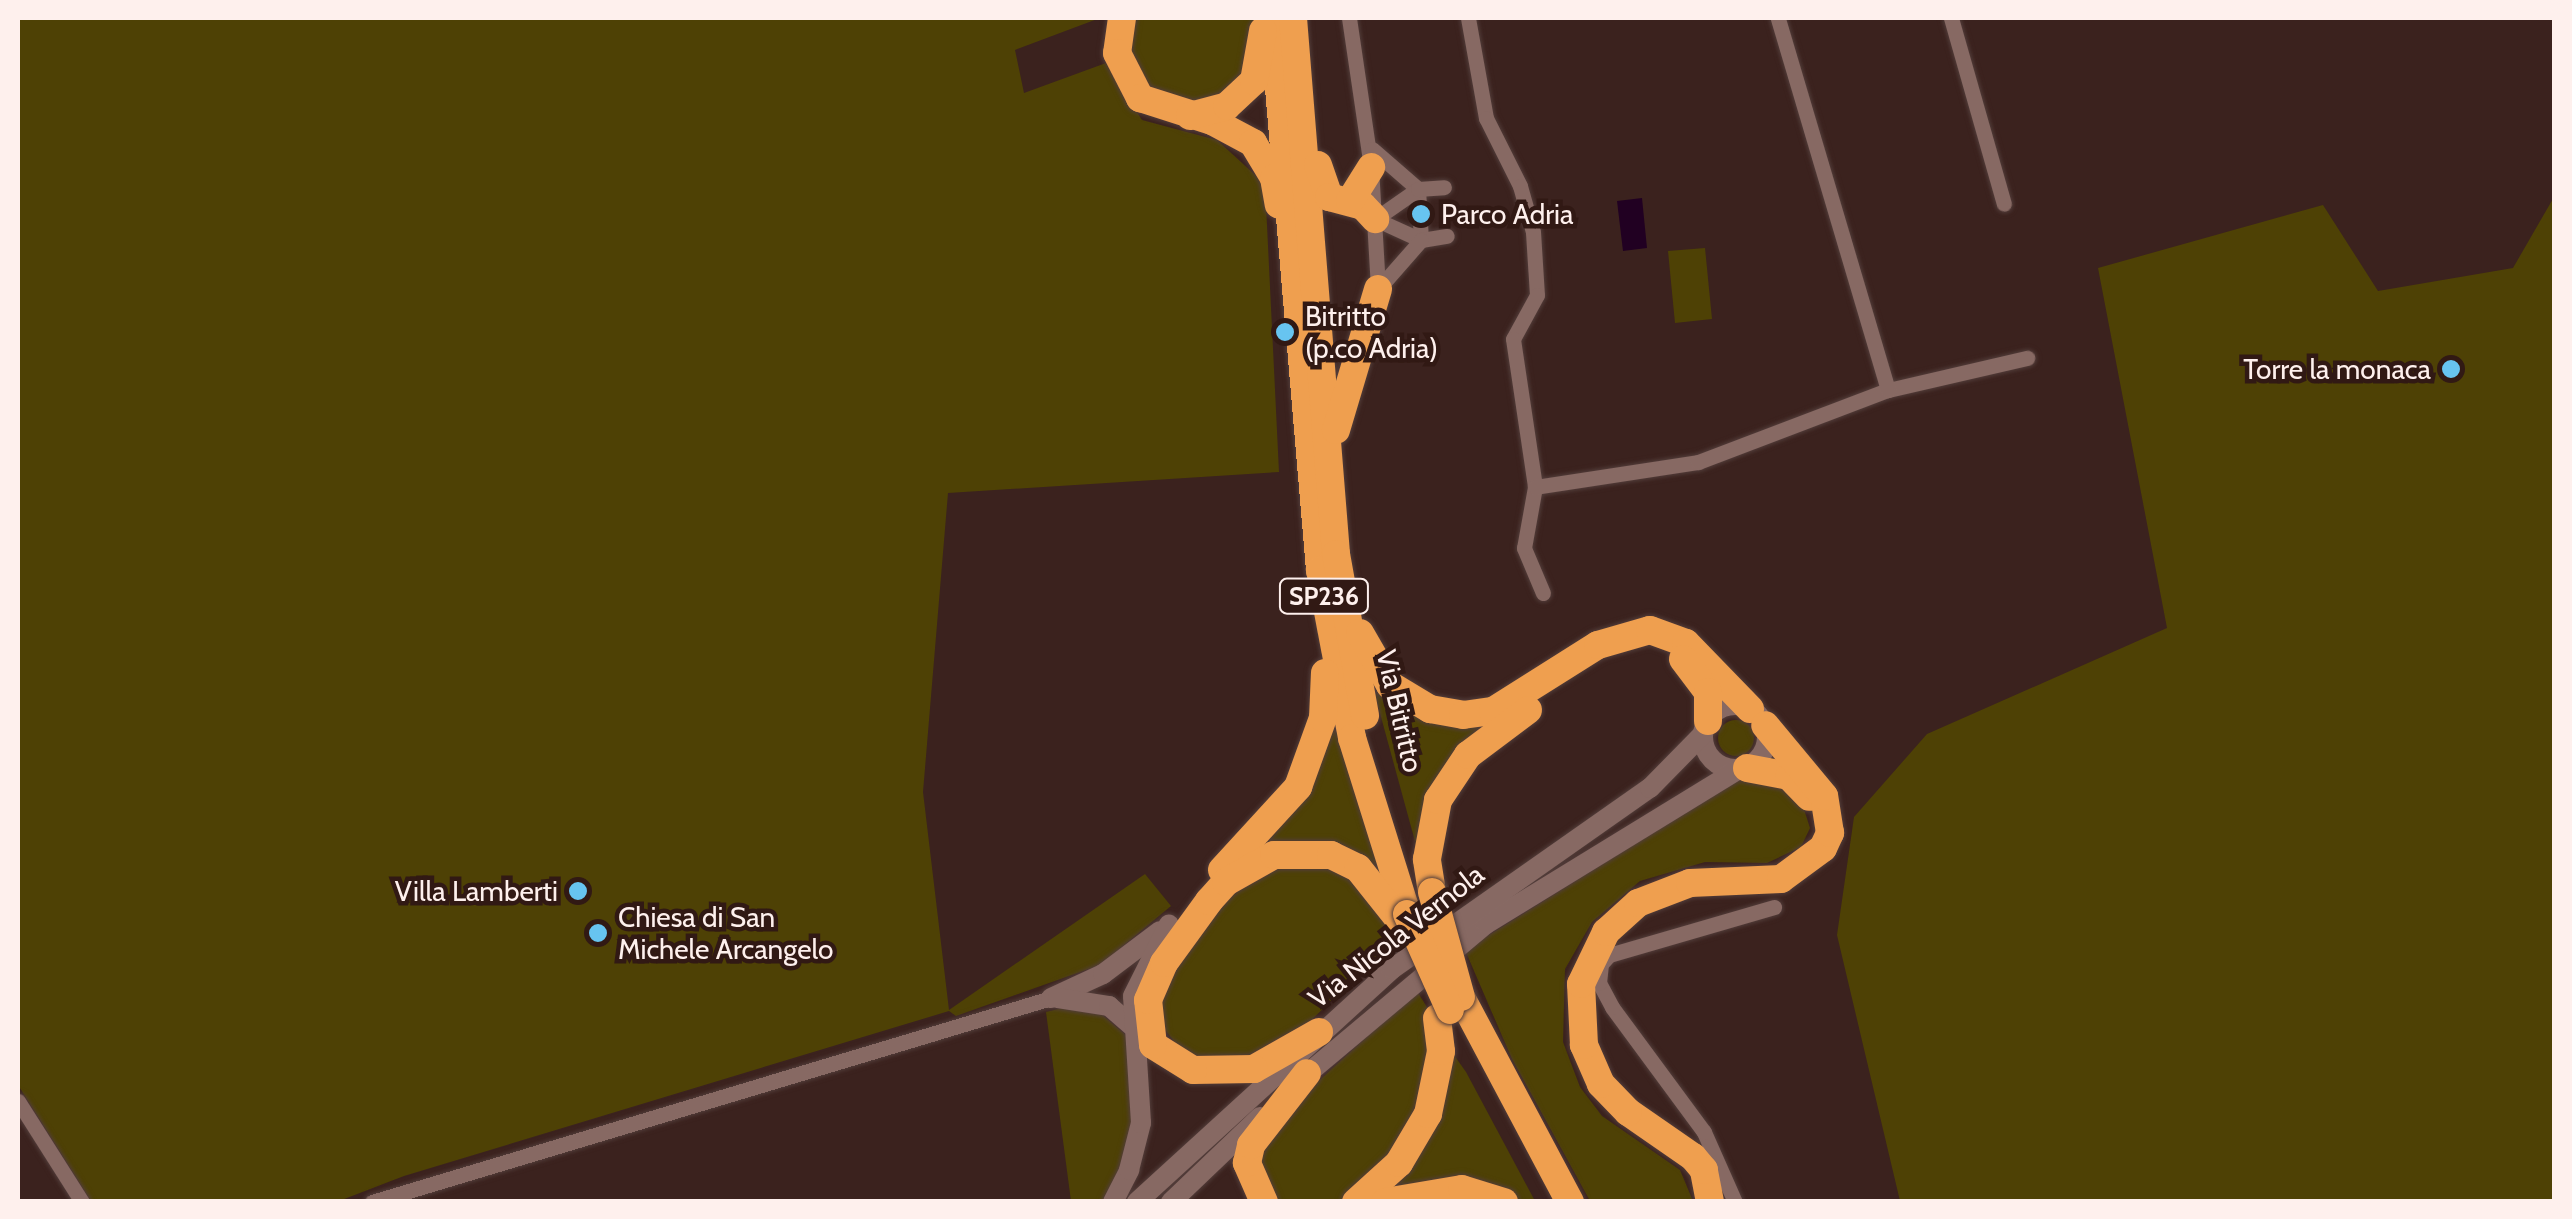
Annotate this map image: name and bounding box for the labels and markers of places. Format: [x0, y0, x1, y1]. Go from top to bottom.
place label: Parco Adria [1441, 197, 1573, 231]
marker: Parco Adria [1410, 203, 1432, 225]
place label: Bitritto (p.co Adria) [1305, 299, 1438, 365]
marker: Bitritto (p.co Adria) [1274, 321, 1296, 343]
place label: Torre la monaca [2243, 352, 2431, 386]
marker: Torre la monaca [2440, 358, 2462, 380]
place label: Villa Lamberti [395, 874, 558, 908]
marker: Villa Lamberti [567, 880, 589, 902]
place label: Chiesa di San Michele Arcangelo [618, 900, 833, 966]
marker: Chiesa di San Michele Arcangelo [587, 922, 609, 944]

